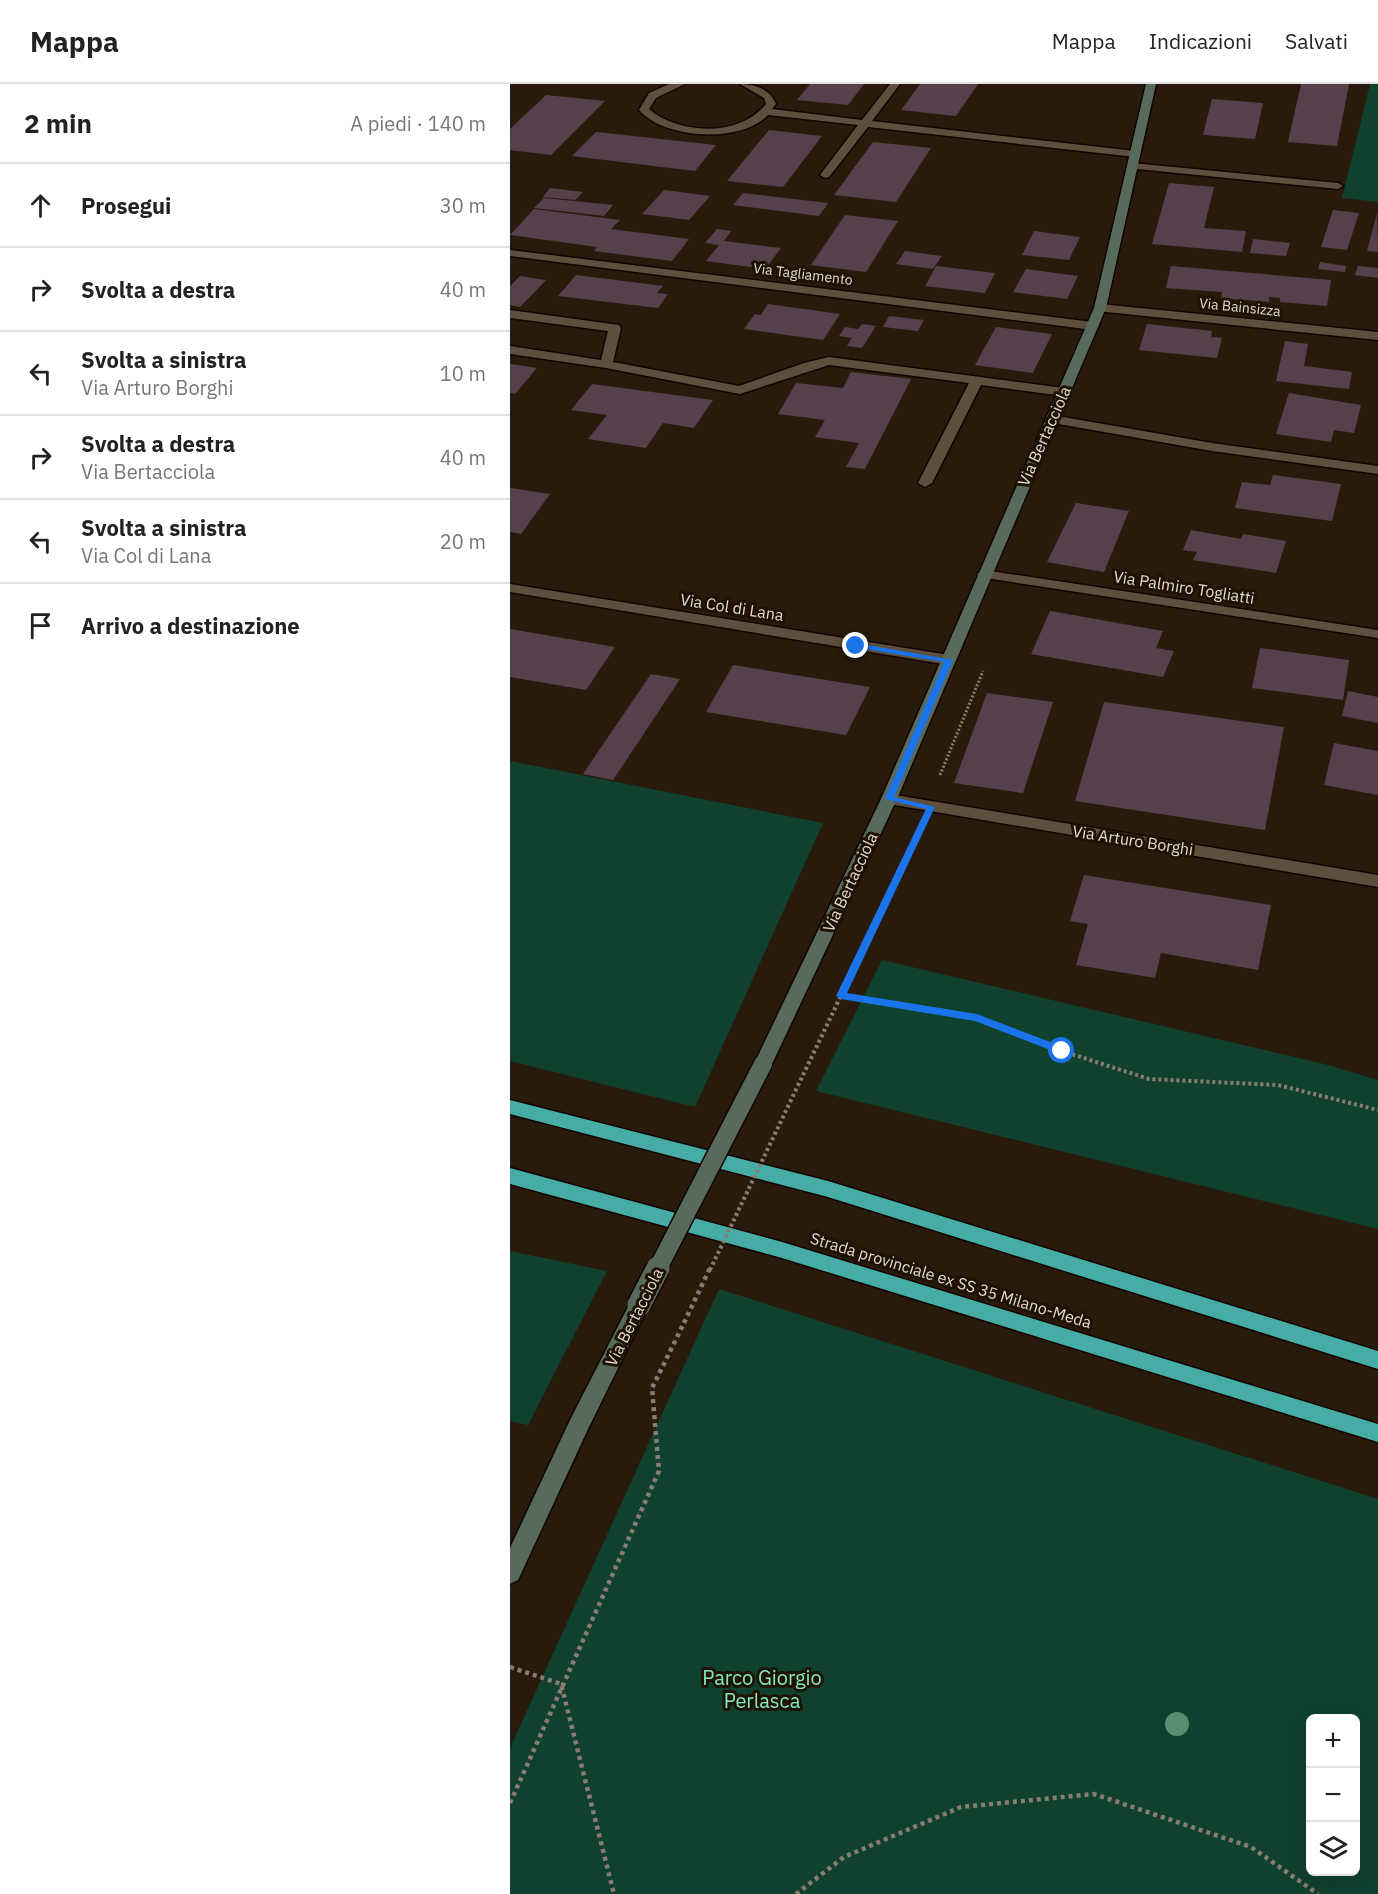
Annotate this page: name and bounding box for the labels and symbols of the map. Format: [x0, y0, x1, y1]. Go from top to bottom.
street label: Via Tagliamento [752, 259, 854, 289]
street label: Via Bainsizza [1198, 294, 1282, 320]
street label: Via Bertacciola [1013, 383, 1075, 489]
street label: Via Palmiro Togliatti [1112, 566, 1256, 608]
street label: Via Col di Lana [679, 589, 786, 625]
route end [842, 632, 868, 658]
street label: Via Arturo Borghi [1071, 821, 1195, 859]
street label: Via Bertacciola [818, 829, 882, 935]
route start [1048, 1037, 1074, 1063]
street label: Strada provinciale ex SS 35 Milano-Meda [808, 1228, 1094, 1333]
street label: Via Bertacciola [601, 1264, 667, 1369]
park label: Parco Giorgio Perlasca [702, 1664, 822, 1714]

